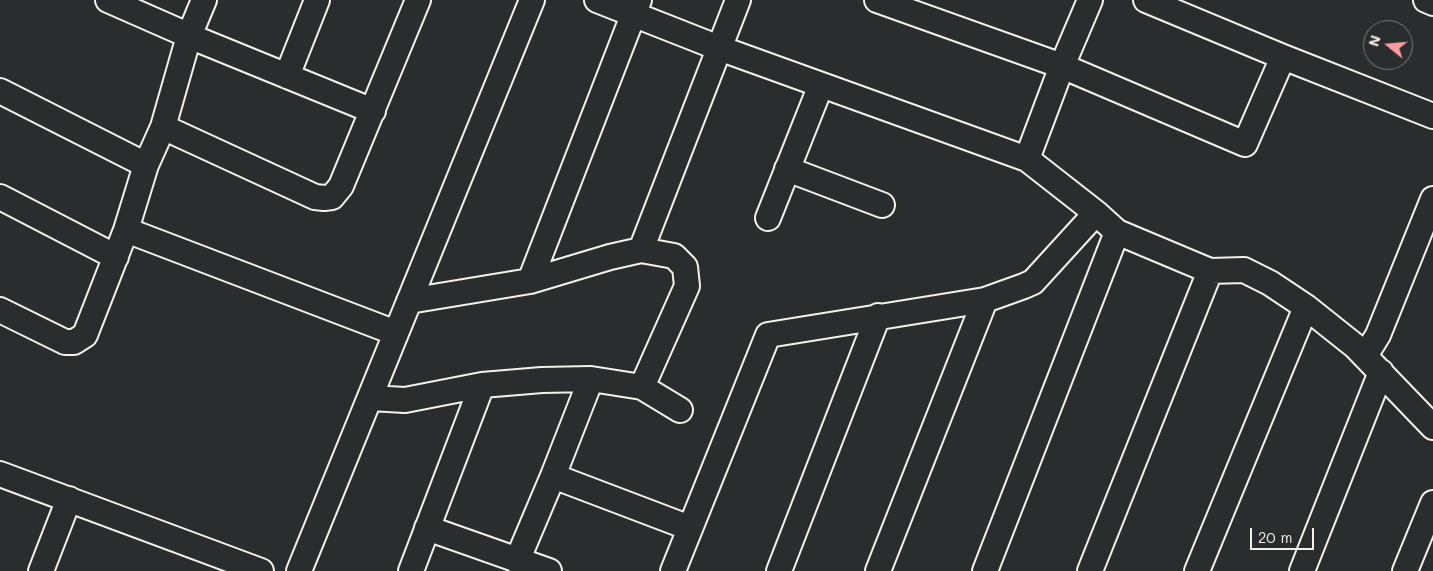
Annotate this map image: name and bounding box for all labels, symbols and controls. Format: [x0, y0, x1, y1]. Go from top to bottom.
north arrow [1363, 20, 1413, 70]
text: N [1363, 33, 1385, 49]
scale bar [1253, 518, 1317, 550]
text: 20 m [1258, 527, 1292, 547]

